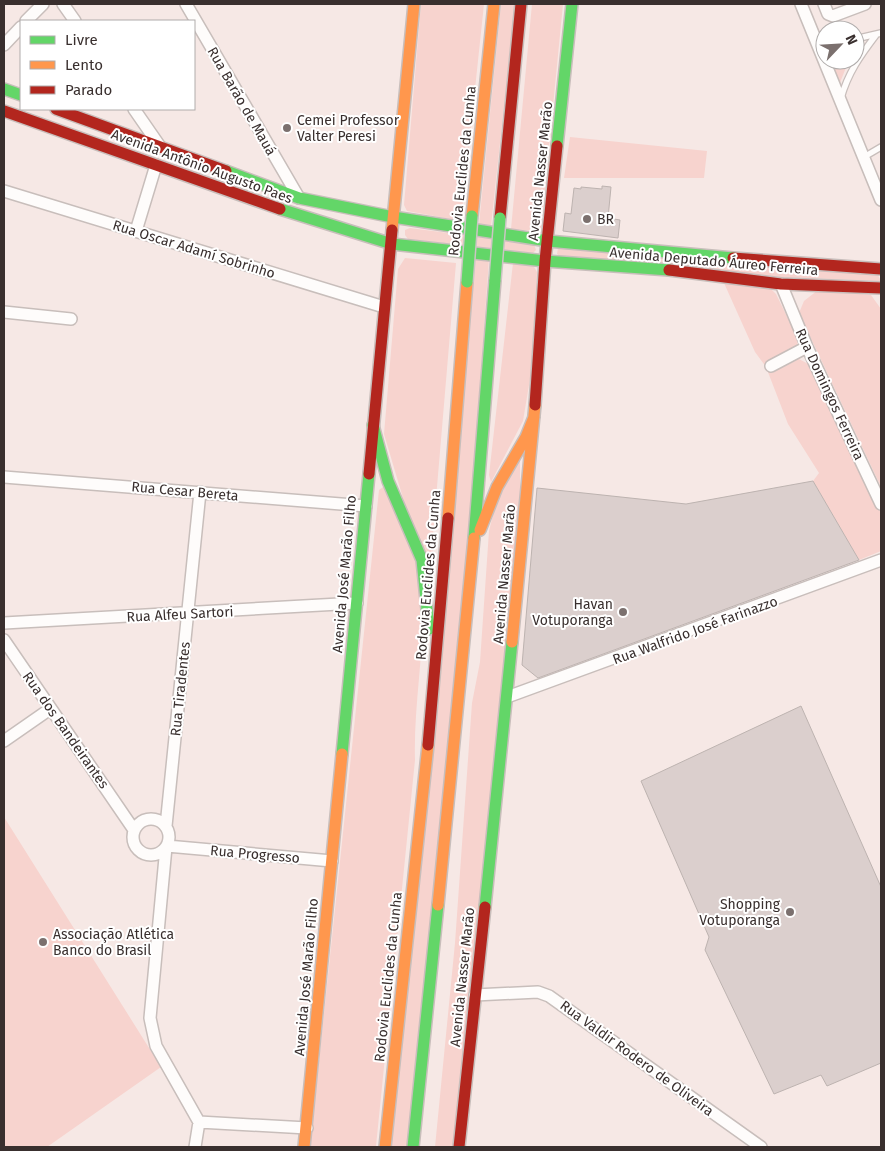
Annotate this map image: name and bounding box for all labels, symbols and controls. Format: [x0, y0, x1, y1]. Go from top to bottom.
legend [20, 20, 195, 110]
north arrow [815, 20, 865, 70]
text: Livre [65, 31, 98, 49]
text: N [842, 32, 861, 48]
street label: Rua Barão de Mauá [204, 44, 280, 159]
text: Lento [65, 56, 103, 74]
text: Parado [65, 81, 112, 99]
street label: Rodovia Euclides da Cunha [445, 85, 480, 257]
street label: Avenida Nasser Marão [525, 100, 556, 242]
place label: Cemei Professor Valter Peresi [297, 112, 400, 145]
marker: Cemei Professor Valter Peresi [281, 122, 293, 134]
street label: Avenida Antônio Augusto Paes [109, 126, 295, 207]
place label: BR [597, 211, 615, 228]
marker: BR [581, 213, 593, 225]
street label: Rua Oscar Adamí Sobrinho [110, 217, 277, 282]
street label: Avenida Deputado Áureo Ferreira [609, 243, 819, 279]
street label: Rua Domingos Ferreira [792, 326, 868, 463]
street label: Rua Cesar Bereta [131, 478, 239, 505]
street label: Rodovia Euclides da Cunha [413, 489, 444, 661]
street label: Avenida José Marão Filho [329, 494, 360, 654]
street label: Avenida Nasser Marão [490, 503, 519, 645]
street label: Rua Walfrido José Farinazzo [610, 593, 780, 668]
place label: Havan Votuporanga [532, 596, 613, 629]
street label: Rua Alfeu Sartori [126, 603, 234, 626]
marker: Havan Votuporanga [617, 606, 629, 618]
street label: Rua Tiradentes [167, 641, 194, 737]
street label: Rua dos Bandeirantes [19, 669, 113, 792]
street label: Rua Progresso [209, 842, 301, 867]
street label: Rodovia Euclides da Cunha [371, 891, 406, 1063]
place label: Shopping Votuporanga [699, 896, 781, 929]
street label: Avenida José Marão Filho [291, 897, 322, 1057]
street label: Avenida Nasser Marão [447, 906, 478, 1048]
marker: Shopping Votuporanga [784, 906, 796, 918]
place label: Associação Atlética Banco do Brasil [53, 926, 174, 959]
marker: Associação Atlética Banco do Brasil [37, 936, 49, 948]
street label: Rua Valdir Rodero de Oliveira [557, 997, 717, 1120]

